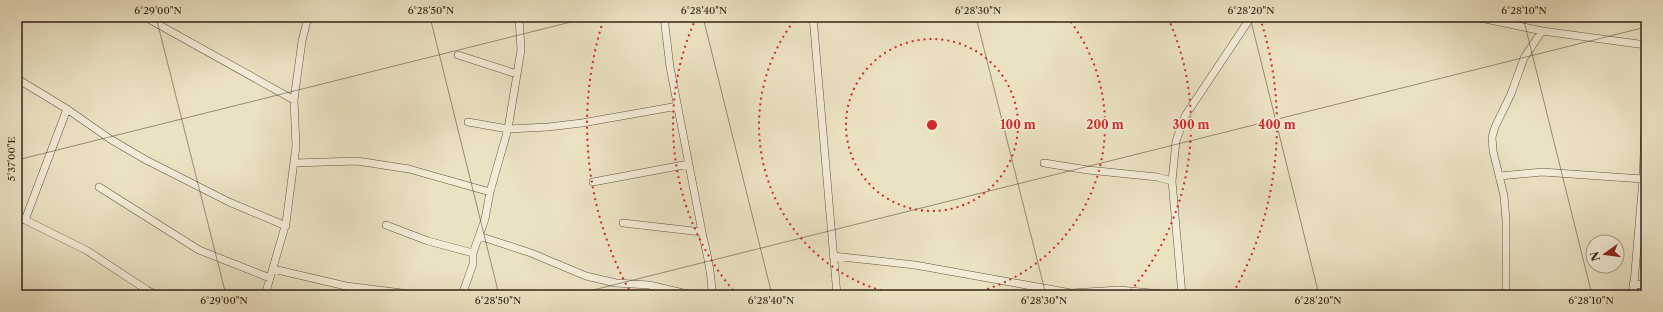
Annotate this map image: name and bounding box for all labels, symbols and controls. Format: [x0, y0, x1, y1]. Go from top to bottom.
text: 6°29'00"N [134, 4, 182, 17]
text: 6°28'50"N [408, 4, 454, 17]
text: 6°28'40"N [681, 4, 727, 17]
text: 6°28'30"N [955, 4, 1001, 17]
text: 6°28'20"N [1228, 4, 1274, 17]
text: 6°28'10"N [1501, 4, 1547, 17]
text: 100 m [1000, 117, 1036, 132]
text: 200 m [1086, 117, 1124, 132]
text: 300 m [1172, 117, 1210, 132]
text: 400 m [1258, 117, 1296, 132]
centre of rings [925, 118, 939, 132]
text: 5°37'00"E [5, 137, 18, 181]
north arrow [1585, 234, 1625, 274]
text: N [1587, 250, 1603, 263]
text: 6°29'00"N [200, 294, 248, 307]
text: 6°28'50"N [475, 294, 521, 307]
text: 6°28'40"N [748, 294, 794, 307]
text: 6°28'30"N [1021, 294, 1067, 307]
text: 6°28'20"N [1295, 294, 1341, 307]
text: 6°28'10"N [1568, 294, 1614, 307]

